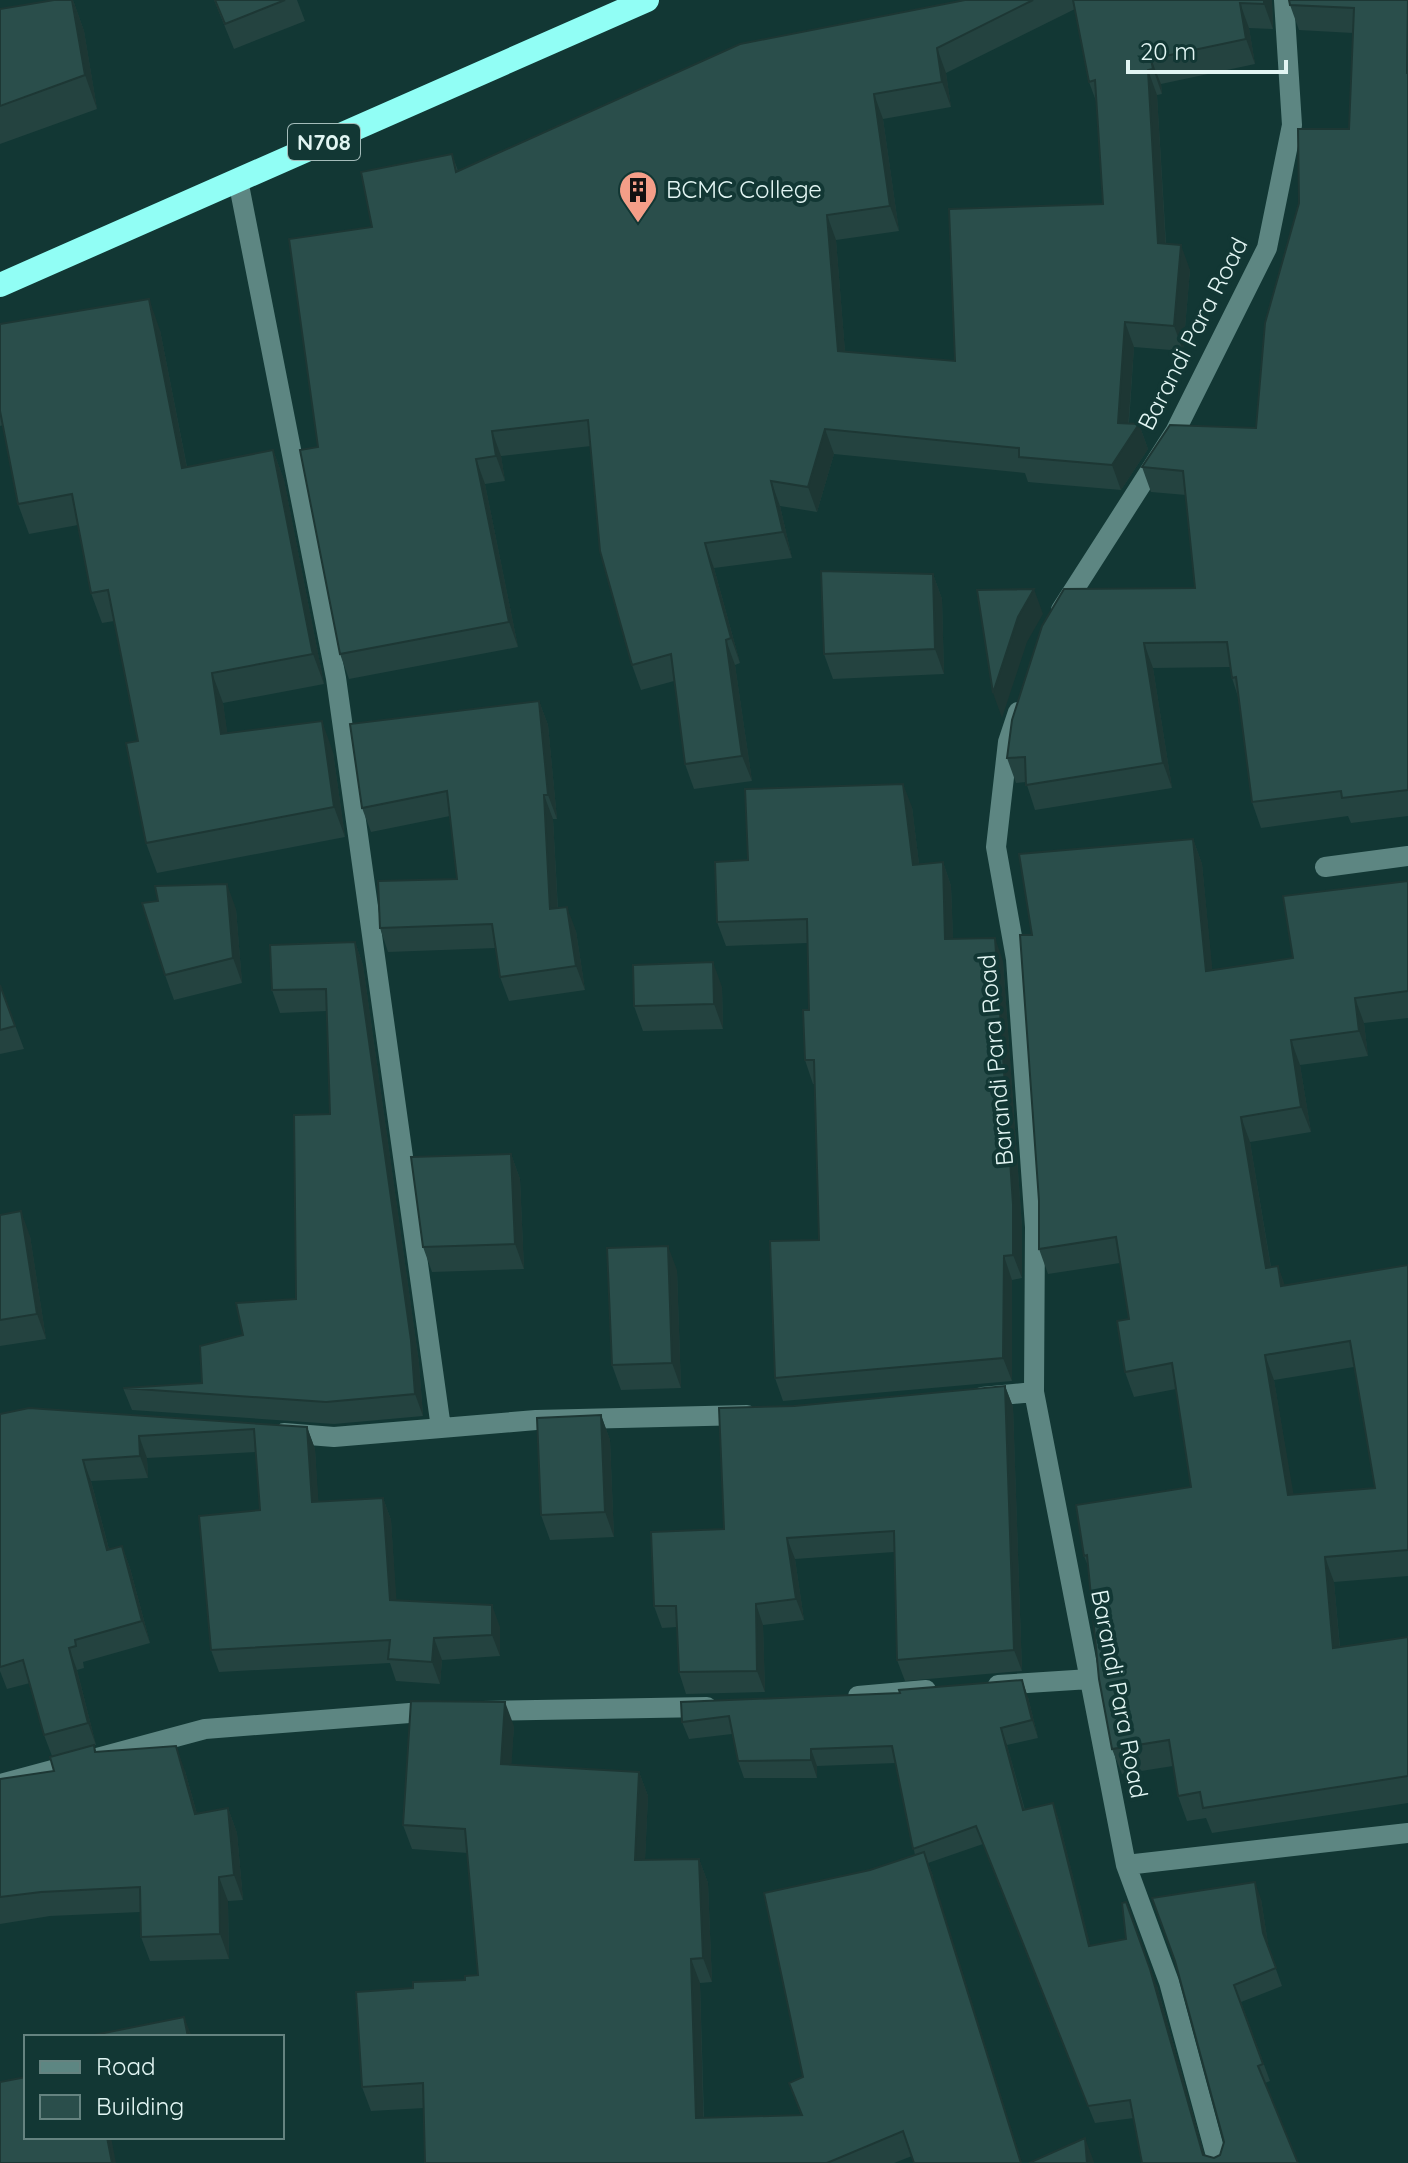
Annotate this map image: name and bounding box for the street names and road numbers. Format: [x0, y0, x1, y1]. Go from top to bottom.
road number: N708 [288, 124, 360, 160]
street label: Barandi Para Road [1131, 232, 1254, 435]
street label: Barandi Para Road [971, 953, 1019, 1167]
street label: Barandi Para Road [1085, 1587, 1155, 1801]

